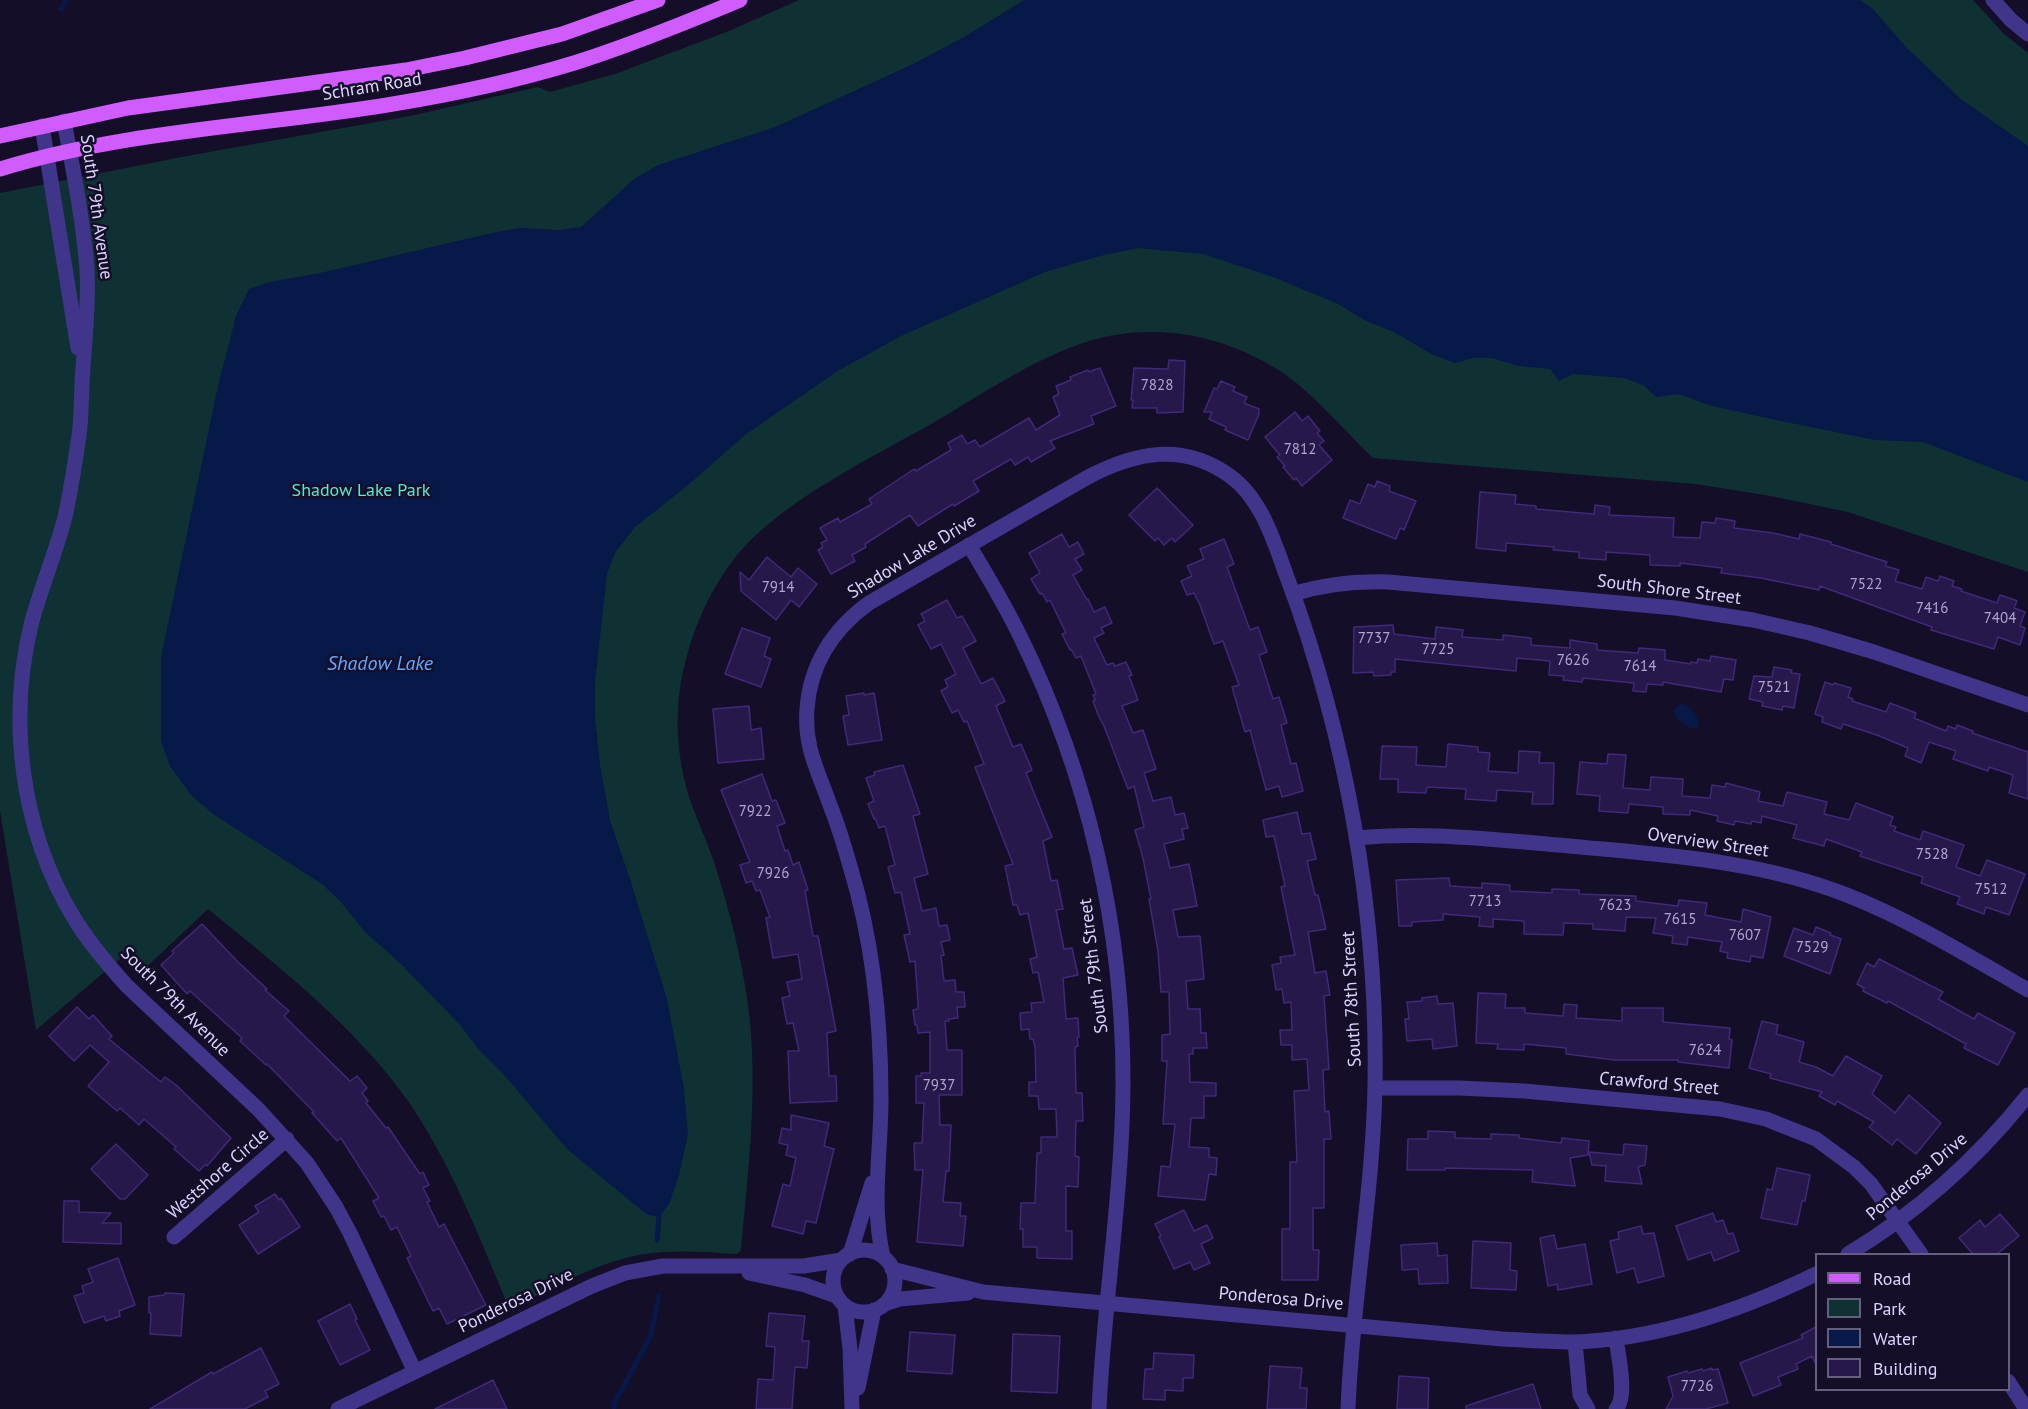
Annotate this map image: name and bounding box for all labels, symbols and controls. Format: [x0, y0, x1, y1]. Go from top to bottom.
street label: Schram Road [321, 69, 423, 105]
street label: South 79th Avenue [75, 133, 117, 281]
house number: 7828 [1141, 377, 1173, 395]
house number: 7812 [1284, 441, 1316, 459]
park label: Shadow Lake Park [292, 480, 430, 502]
street label: Shadow Lake Drive [844, 510, 980, 604]
street label: South Shore Street [1596, 570, 1742, 610]
house number: 7522 [1850, 576, 1882, 594]
house number: 7914 [762, 579, 794, 597]
house number: 7416 [1916, 600, 1948, 618]
house number: 7404 [1984, 610, 2016, 628]
house number: 7737 [1358, 630, 1390, 648]
house number: 7725 [1422, 641, 1454, 659]
water label: Shadow Lake [327, 652, 433, 676]
house number: 7626 [1557, 652, 1589, 670]
house number: 7614 [1624, 658, 1656, 676]
house number: 7521 [1758, 679, 1790, 697]
house number: 7922 [739, 803, 771, 821]
street label: Overview Street [1646, 824, 1770, 862]
house number: 7528 [1916, 846, 1948, 864]
house number: 7926 [757, 865, 789, 883]
house number: 7512 [1975, 881, 2007, 899]
house number: 7713 [1469, 893, 1501, 911]
street label: South 79th Street [1075, 897, 1113, 1035]
house number: 7623 [1599, 897, 1631, 915]
house number: 7615 [1664, 911, 1696, 929]
house number: 7607 [1729, 927, 1761, 945]
street label: South 78th Street [1338, 931, 1366, 1067]
house number: 7529 [1796, 939, 1828, 957]
street label: South 79th Avenue [116, 943, 234, 1061]
house number: 7624 [1689, 1042, 1721, 1060]
street label: Crawford Street [1598, 1068, 1720, 1100]
house number: 7937 [923, 1077, 955, 1095]
street label: Westshore Circle [163, 1124, 273, 1224]
street label: Ponderosa Drive [1862, 1129, 1972, 1225]
legend [1815, 1253, 2010, 1391]
street label: Ponderosa Drive [455, 1264, 577, 1338]
text: Road [1873, 1267, 1911, 1290]
street label: Ponderosa Drive [1218, 1283, 1344, 1315]
text: Park [1873, 1297, 1906, 1320]
text: Water [1873, 1327, 1917, 1350]
text: Building [1873, 1357, 1937, 1380]
house number: 7726 [1681, 1378, 1713, 1396]

